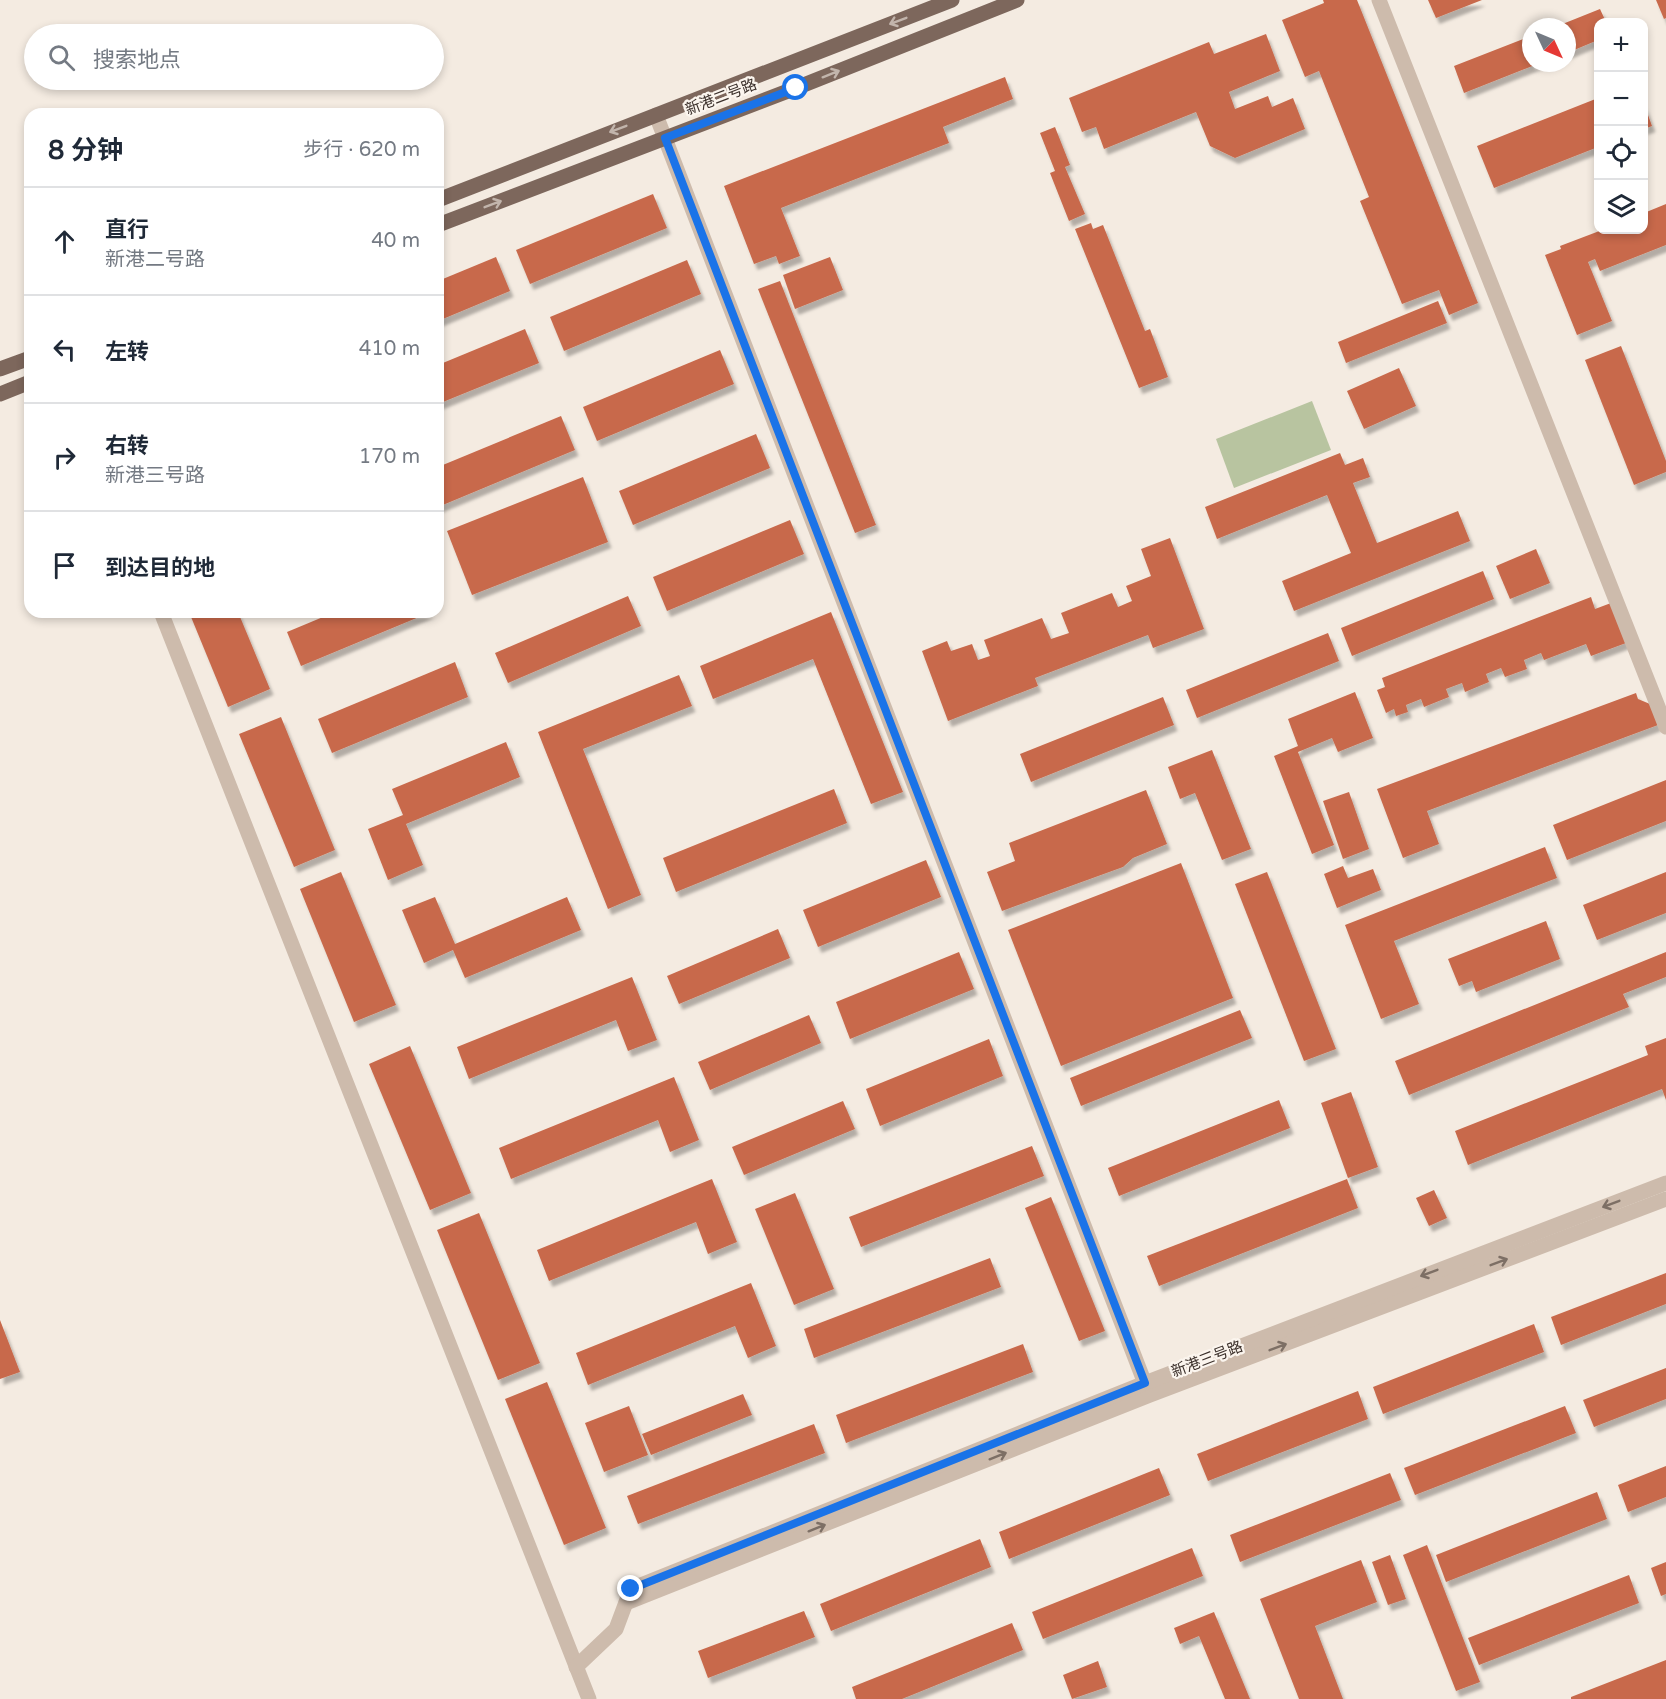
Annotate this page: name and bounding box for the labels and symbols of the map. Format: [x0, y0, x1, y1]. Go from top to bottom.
one-way arrow [889, 16, 908, 27]
north arrow [1522, 18, 1576, 72]
one-way arrow [822, 67, 840, 78]
route start [782, 74, 808, 100]
street label: 新港二号路 [683, 75, 759, 119]
one-way arrow [609, 125, 628, 136]
one-way arrow [483, 198, 501, 209]
one-way arrow [1603, 1199, 1621, 1210]
one-way arrow [1489, 1256, 1508, 1267]
one-way arrow [1421, 1269, 1439, 1280]
street label: 新港三号路 [1169, 1337, 1245, 1381]
one-way arrow [1268, 1340, 1286, 1351]
one-way arrow [988, 1450, 1007, 1461]
one-way arrow [807, 1521, 826, 1532]
route end [617, 1575, 643, 1601]

